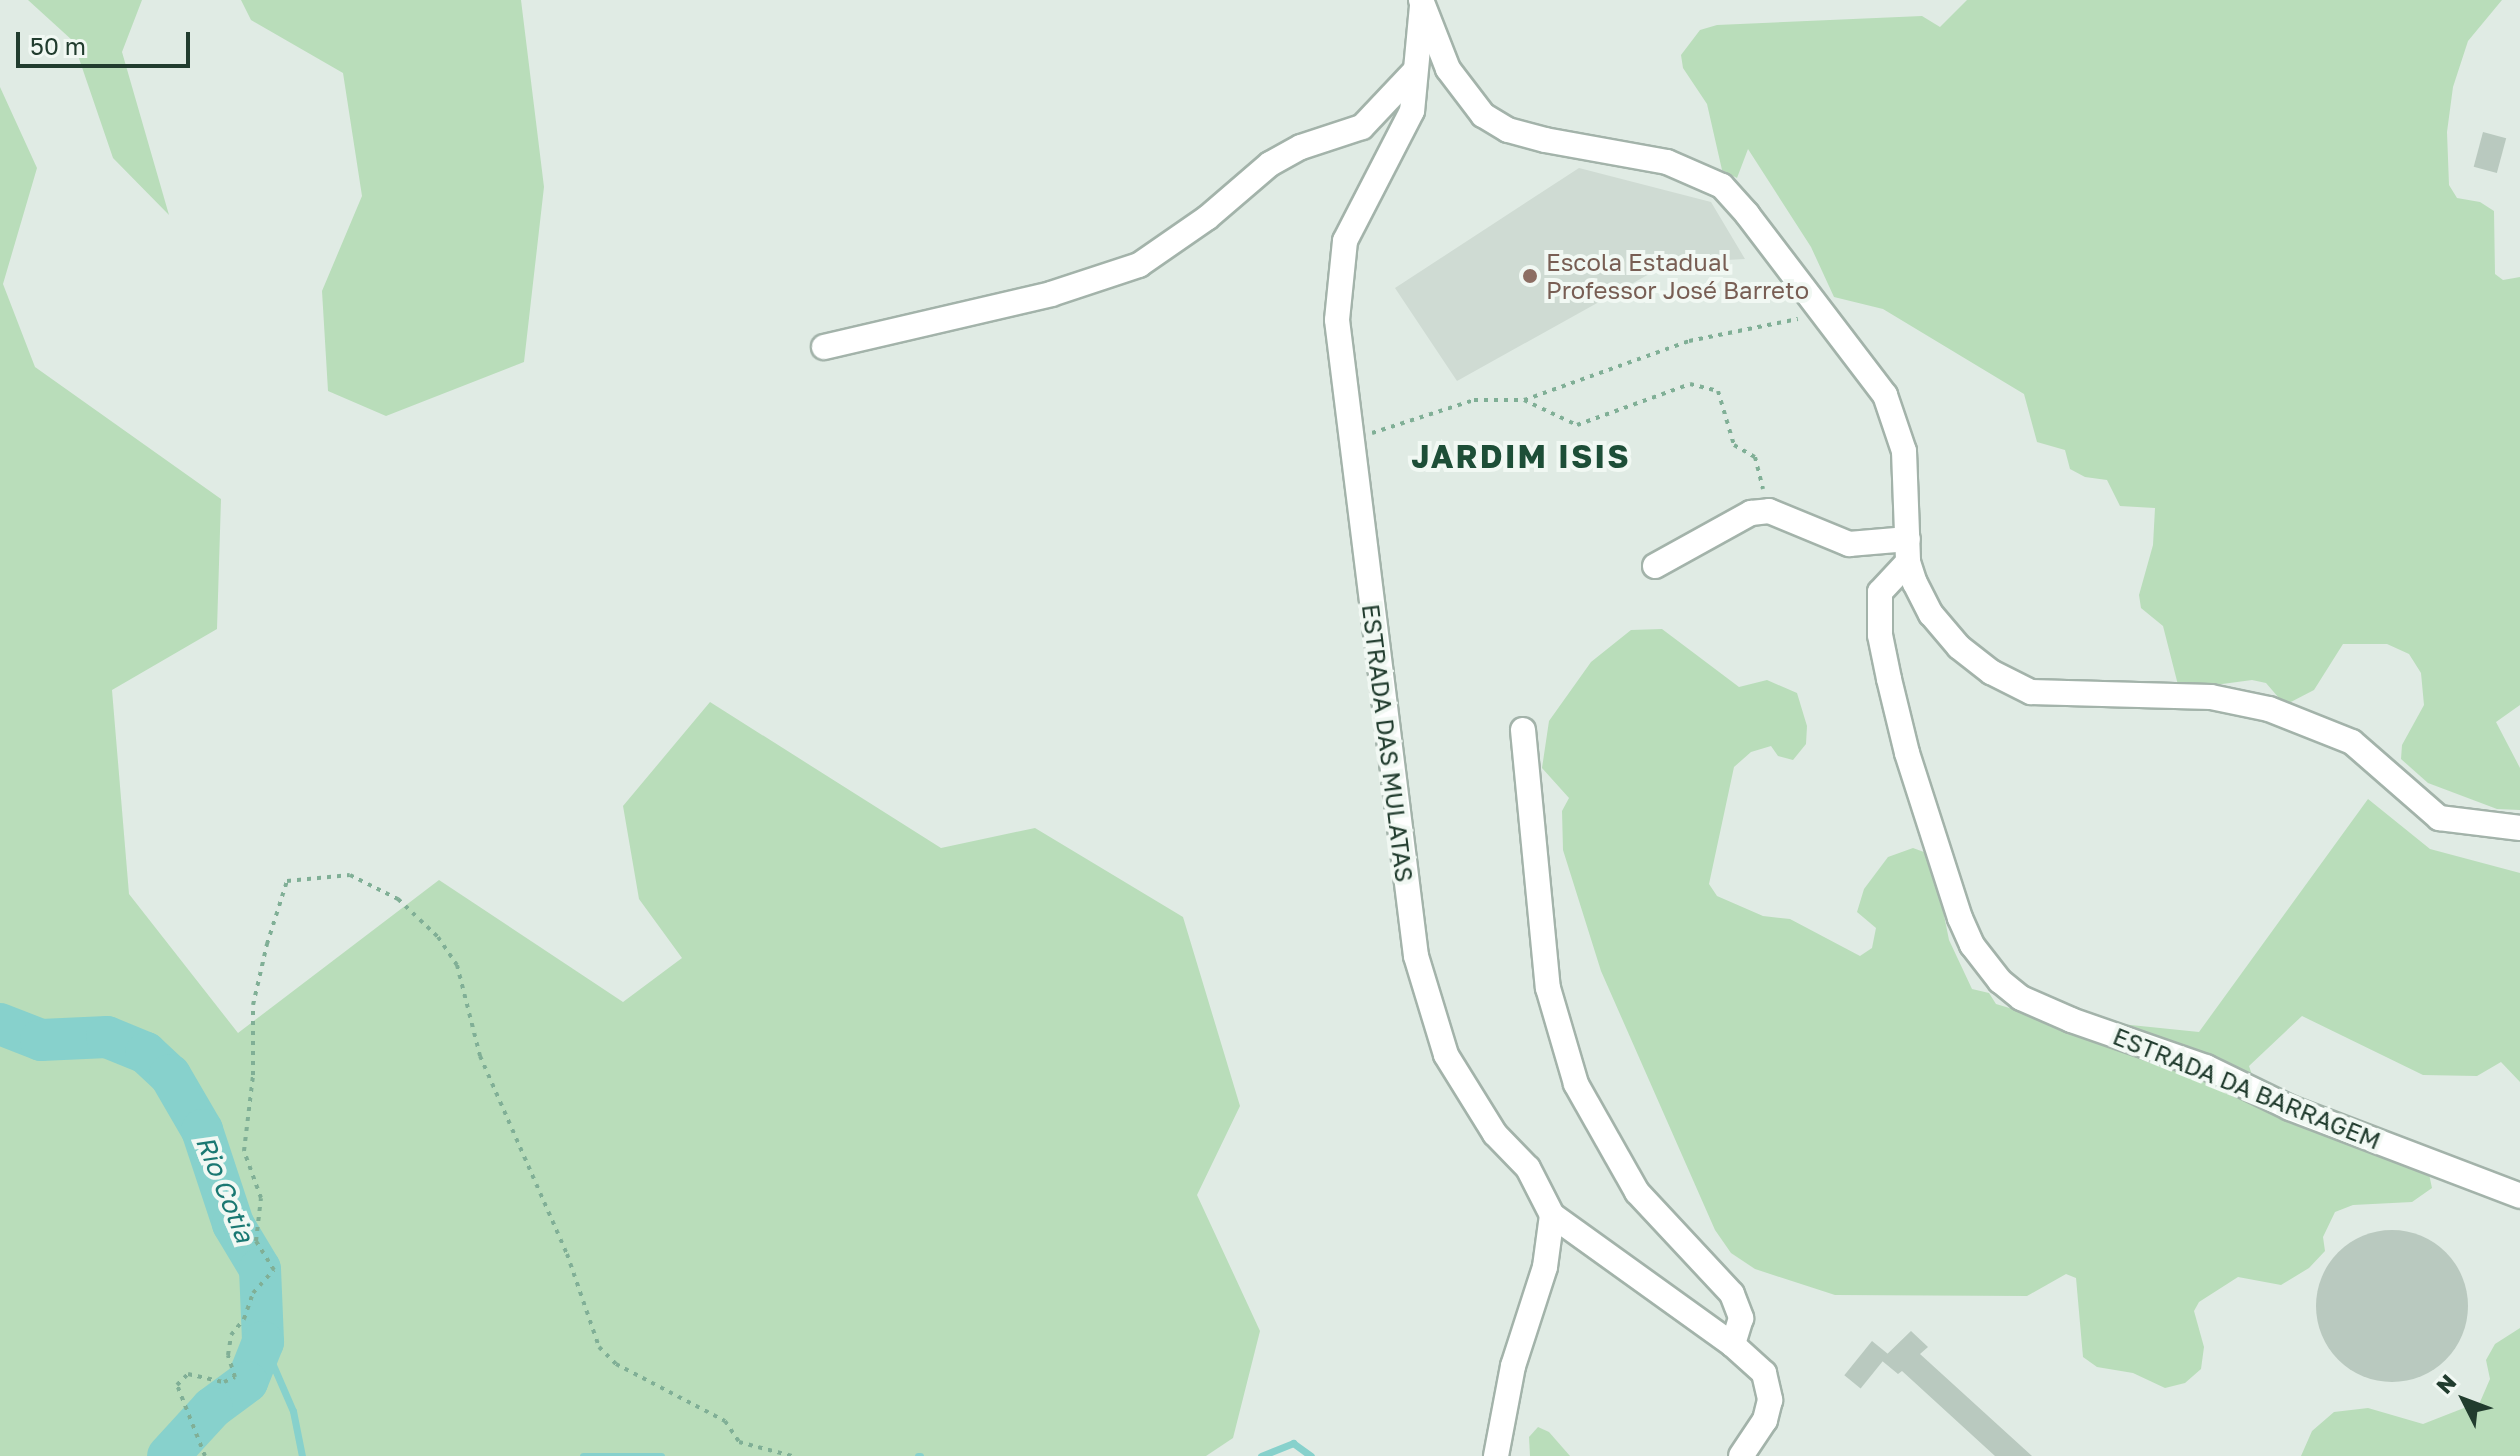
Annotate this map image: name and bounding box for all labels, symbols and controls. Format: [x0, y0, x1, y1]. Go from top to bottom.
scale bar [20, 16, 194, 66]
text: 50 m [30, 31, 86, 60]
place label: Escola Estadual Professor José Barreto [1546, 248, 1809, 304]
marker: Escola Estadual Professor José Barreto [1521, 267, 1539, 285]
district label: JARDIM ISIS [1411, 437, 1631, 475]
street label: ESTRADA DAS MULATAS [1357, 602, 1419, 884]
street label: ESTRADA DA BARRAGEM [2109, 1021, 2385, 1155]
water label: Rio Cotia [190, 1131, 260, 1247]
north arrow [2424, 1360, 2504, 1440]
text: N [2430, 1368, 2461, 1399]

